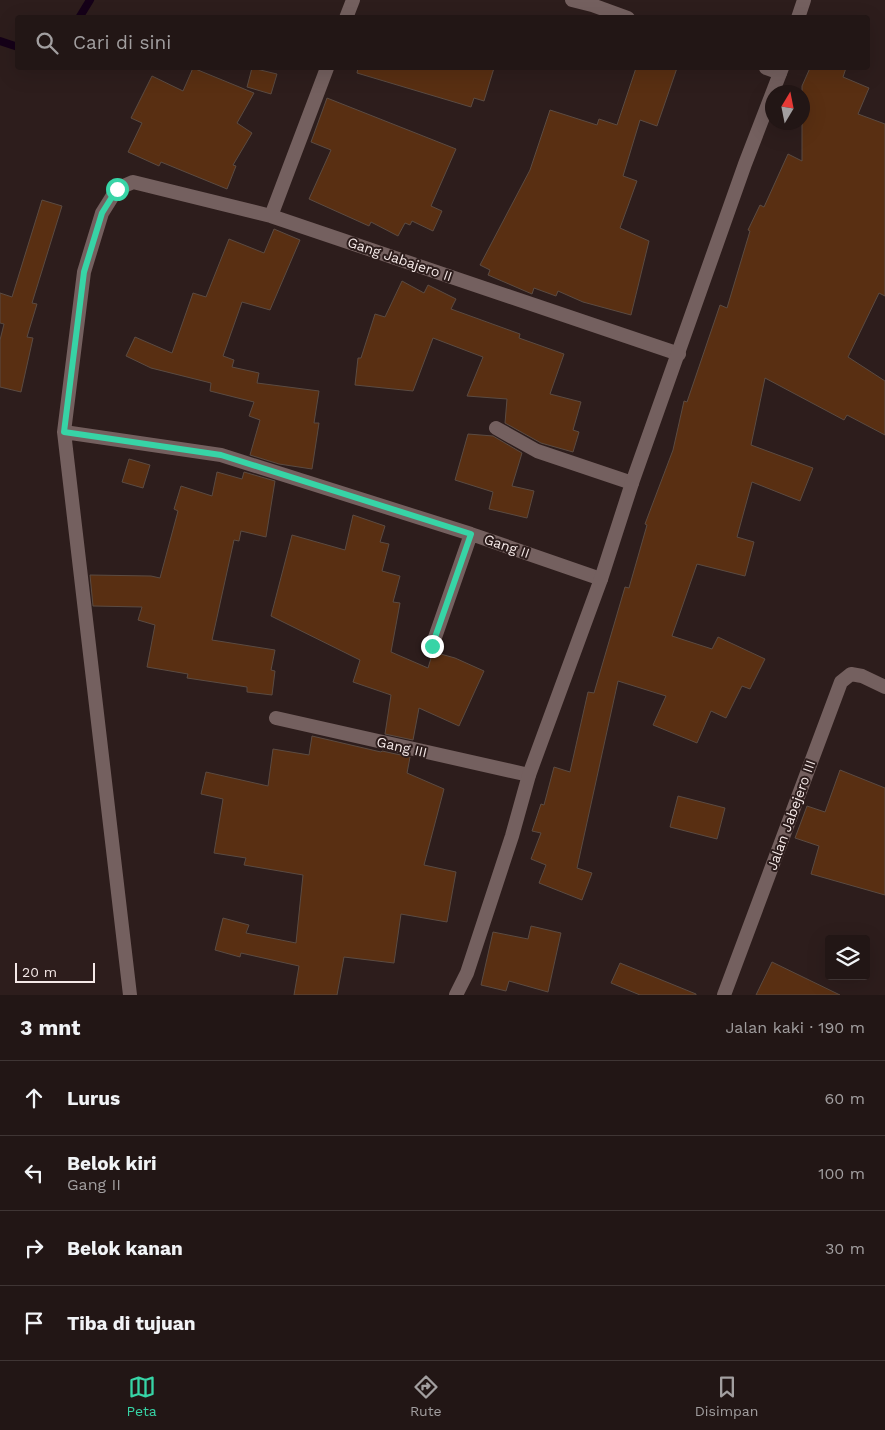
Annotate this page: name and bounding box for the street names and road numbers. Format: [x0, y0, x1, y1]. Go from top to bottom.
street label: Gang Jabajero II [346, 234, 454, 284]
street label: Gang II [482, 531, 532, 561]
street label: Gang III [375, 733, 429, 761]
street label: Jalan Jabejero III [764, 758, 818, 872]

